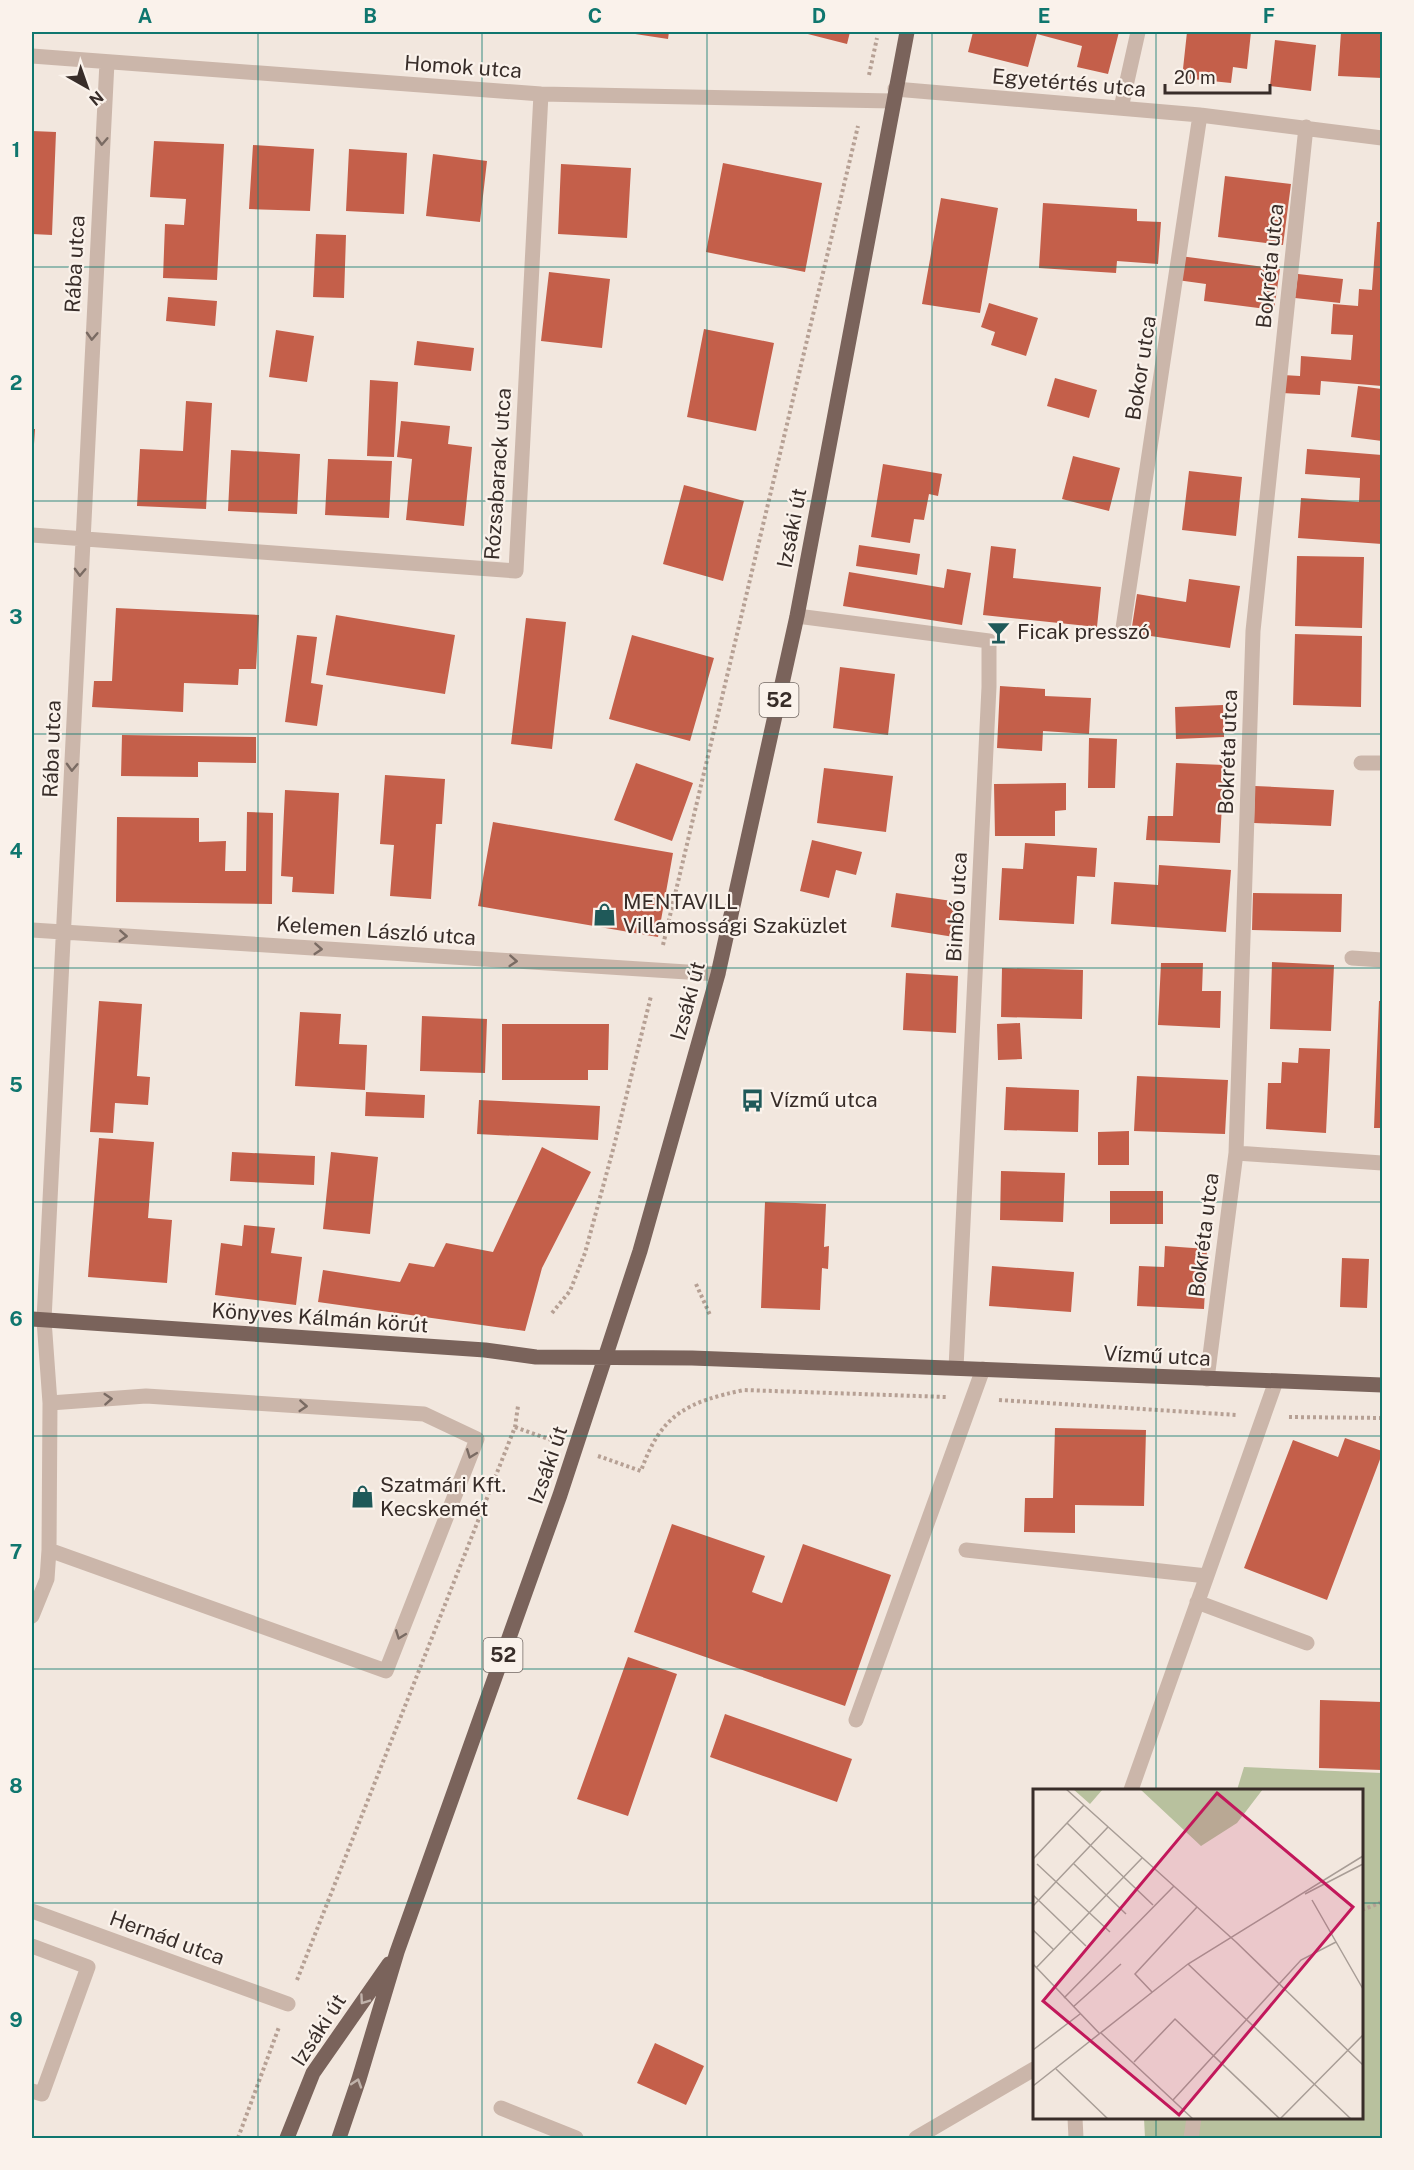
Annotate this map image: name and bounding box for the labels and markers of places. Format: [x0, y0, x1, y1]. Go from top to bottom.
bar icon: Ficak presszó [986, 619, 1012, 645]
place label: Ficak presszó [1017, 619, 1150, 644]
place label: MENTAVILL Villamossági Szaküzlet [623, 889, 848, 938]
shop icon: MENTAVILL Villamossági Szaküzlet [592, 901, 618, 927]
bus stop icon: Vízmű utca [739, 1087, 765, 1113]
place label: Vízmű utca [770, 1087, 878, 1112]
place label: Szatmári Kft. Kecskemét [380, 1472, 506, 1521]
shop icon: Szatmári Kft. Kecskemét [349, 1484, 375, 1510]

